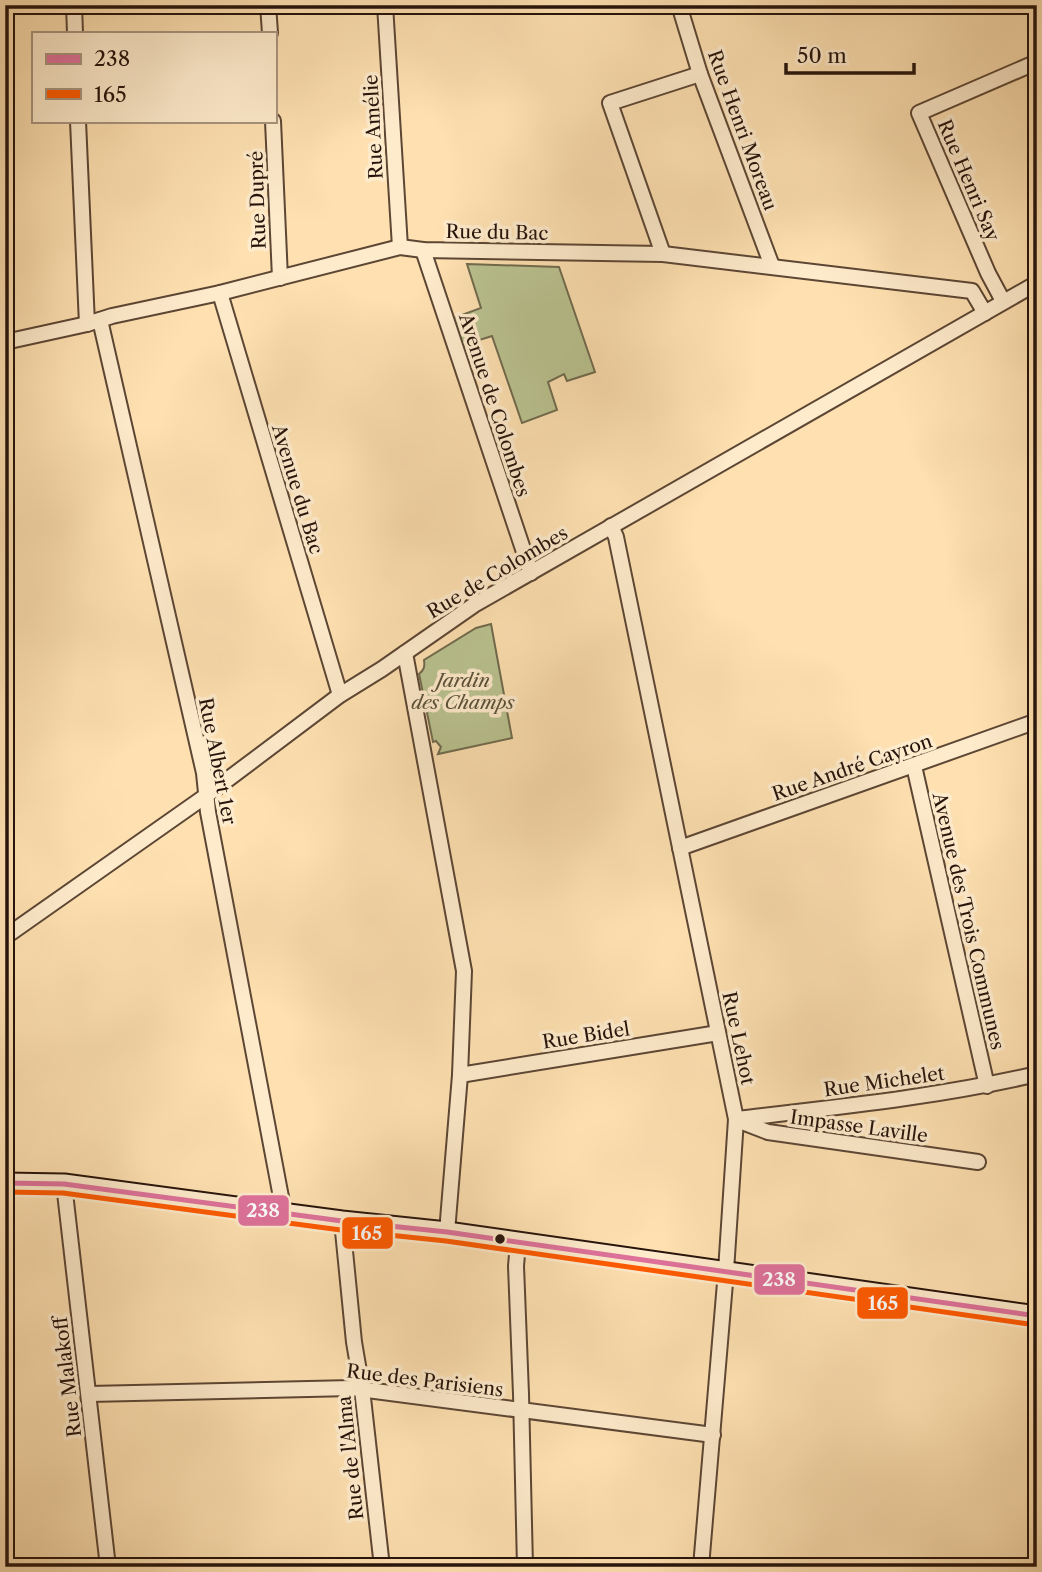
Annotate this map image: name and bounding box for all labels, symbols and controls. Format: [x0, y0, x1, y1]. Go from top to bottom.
legend [32, 32, 276, 122]
scale bar [786, 32, 914, 76]
text: 50 m [797, 43, 847, 68]
text: 238 [94, 46, 130, 71]
street label: Rue Henri Moreau [703, 47, 782, 214]
street label: Rue Amélie [359, 74, 388, 180]
text: 165 [94, 82, 127, 107]
street label: Rue Henri Say [933, 116, 1005, 245]
street label: Rue Dupré [244, 150, 271, 250]
street label: Rue du Bac [445, 220, 549, 245]
street label: Avenue de Colombes [454, 310, 535, 500]
street label: Avenue du Bac [267, 421, 328, 557]
street label: Rue de Colombes [423, 521, 572, 624]
park label: Jardin des Champs [411, 669, 515, 714]
street label: Rue Albert 1er [194, 696, 241, 826]
street label: Rue André Cayron [769, 729, 935, 806]
street label: Avenue des Trois Communes [927, 789, 1009, 1052]
street label: Rue Lehot [717, 989, 760, 1087]
street label: Rue Bidel [541, 1017, 632, 1054]
street label: Rue Michelet [822, 1062, 946, 1101]
street label: Impasse Laville [789, 1105, 929, 1148]
line badge: 238 [237, 1194, 290, 1227]
text: 238 [246, 1199, 280, 1222]
line badge: 165 [341, 1216, 394, 1250]
text: 165 [352, 1222, 382, 1245]
unlabelled marker [493, 1232, 507, 1246]
line badge: 238 [753, 1263, 806, 1296]
text: 238 [762, 1268, 796, 1291]
line badge: 165 [856, 1286, 909, 1320]
text: 165 [868, 1292, 898, 1315]
street label: Rue Malakoff [48, 1314, 86, 1438]
street label: Rue des Parisiens [345, 1359, 505, 1402]
street label: Rue de l'Alma [333, 1395, 368, 1521]

